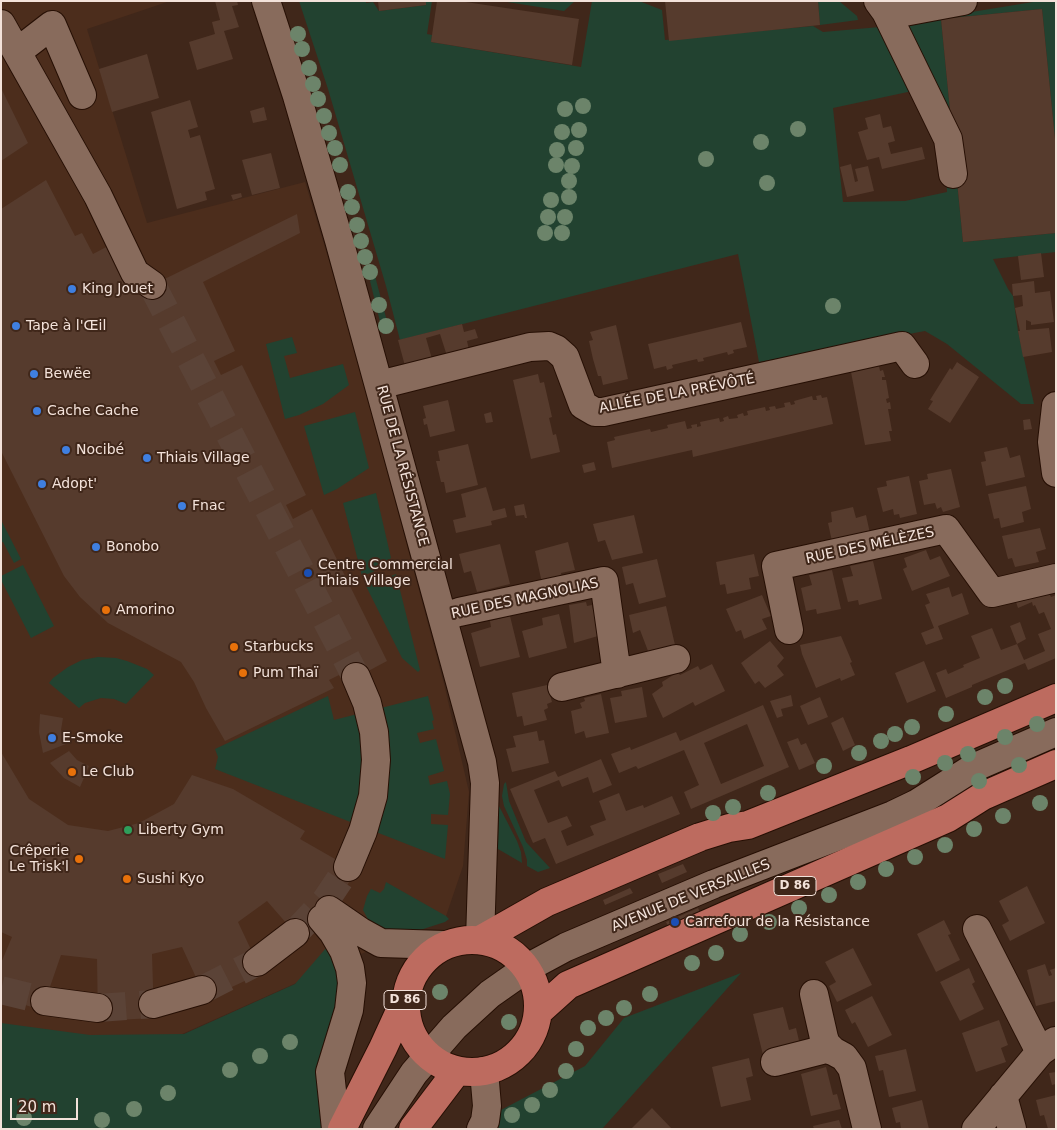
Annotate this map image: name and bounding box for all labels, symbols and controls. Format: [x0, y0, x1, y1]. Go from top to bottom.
place label: King Jouet [82, 281, 153, 297]
marker: King Jouet [66, 283, 78, 295]
place label: Tape à l'Œil [26, 318, 106, 334]
marker: Tape à l'Œil [10, 320, 22, 332]
place label: Bewëe [44, 366, 91, 382]
marker: Bewëe [28, 368, 40, 380]
street label: ALLÉE DE LA PRÉVÔTÉ [598, 371, 756, 417]
street label: RUE DE LA RÉSISTANCE [372, 384, 432, 548]
place label: Cache Cache [47, 403, 139, 419]
marker: Cache Cache [31, 405, 43, 417]
place label: Nocibé [76, 442, 124, 458]
marker: Nocibé [60, 444, 72, 456]
place label: Thiais Village [157, 450, 250, 466]
marker: Thiais Village [141, 452, 153, 464]
place label: Adopt' [52, 476, 97, 492]
marker: Adopt' [36, 478, 48, 490]
place label: Fnac [192, 498, 225, 514]
marker: Fnac [176, 500, 188, 512]
street label: RUE DES MÉLÈZES [804, 524, 936, 568]
place label: Bonobo [106, 539, 159, 555]
marker: Bonobo [90, 541, 102, 553]
place label: Centre Commercial Thiais Village [318, 557, 453, 590]
marker: Centre Commercial Thiais Village [302, 567, 314, 579]
street label: RUE DES MAGNOLIAS [450, 575, 600, 623]
place label: Amorino [116, 602, 175, 618]
marker: Amorino [100, 604, 112, 616]
place label: Starbucks [244, 639, 314, 655]
marker: Starbucks [228, 641, 240, 653]
place label: Pum Thaï [253, 665, 318, 681]
marker: Pum Thaï [237, 667, 249, 679]
place label: E-Smoke [62, 730, 123, 746]
marker: E-Smoke [46, 732, 58, 744]
place label: Le Club [82, 764, 134, 780]
marker: Le Club [66, 766, 78, 778]
place label: Liberty Gym [138, 822, 224, 838]
marker: Liberty Gym [122, 824, 134, 836]
place label: Crêperie Le Trisk'l [9, 843, 69, 876]
marker: Crêperie Le Trisk'l [73, 853, 85, 865]
street label: AVENUE DE VERSAILLES [609, 856, 773, 936]
place label: Sushi Kyo [137, 871, 204, 887]
marker: Sushi Kyo [121, 873, 133, 885]
road number: D 86 [774, 876, 816, 896]
place label: Carrefour de la Résistance [685, 914, 870, 930]
marker: Carrefour de la Résistance [669, 916, 681, 928]
road number: D 86 [384, 990, 426, 1010]
scale bar [12, 1088, 80, 1120]
text: 20 m [18, 1098, 56, 1116]

